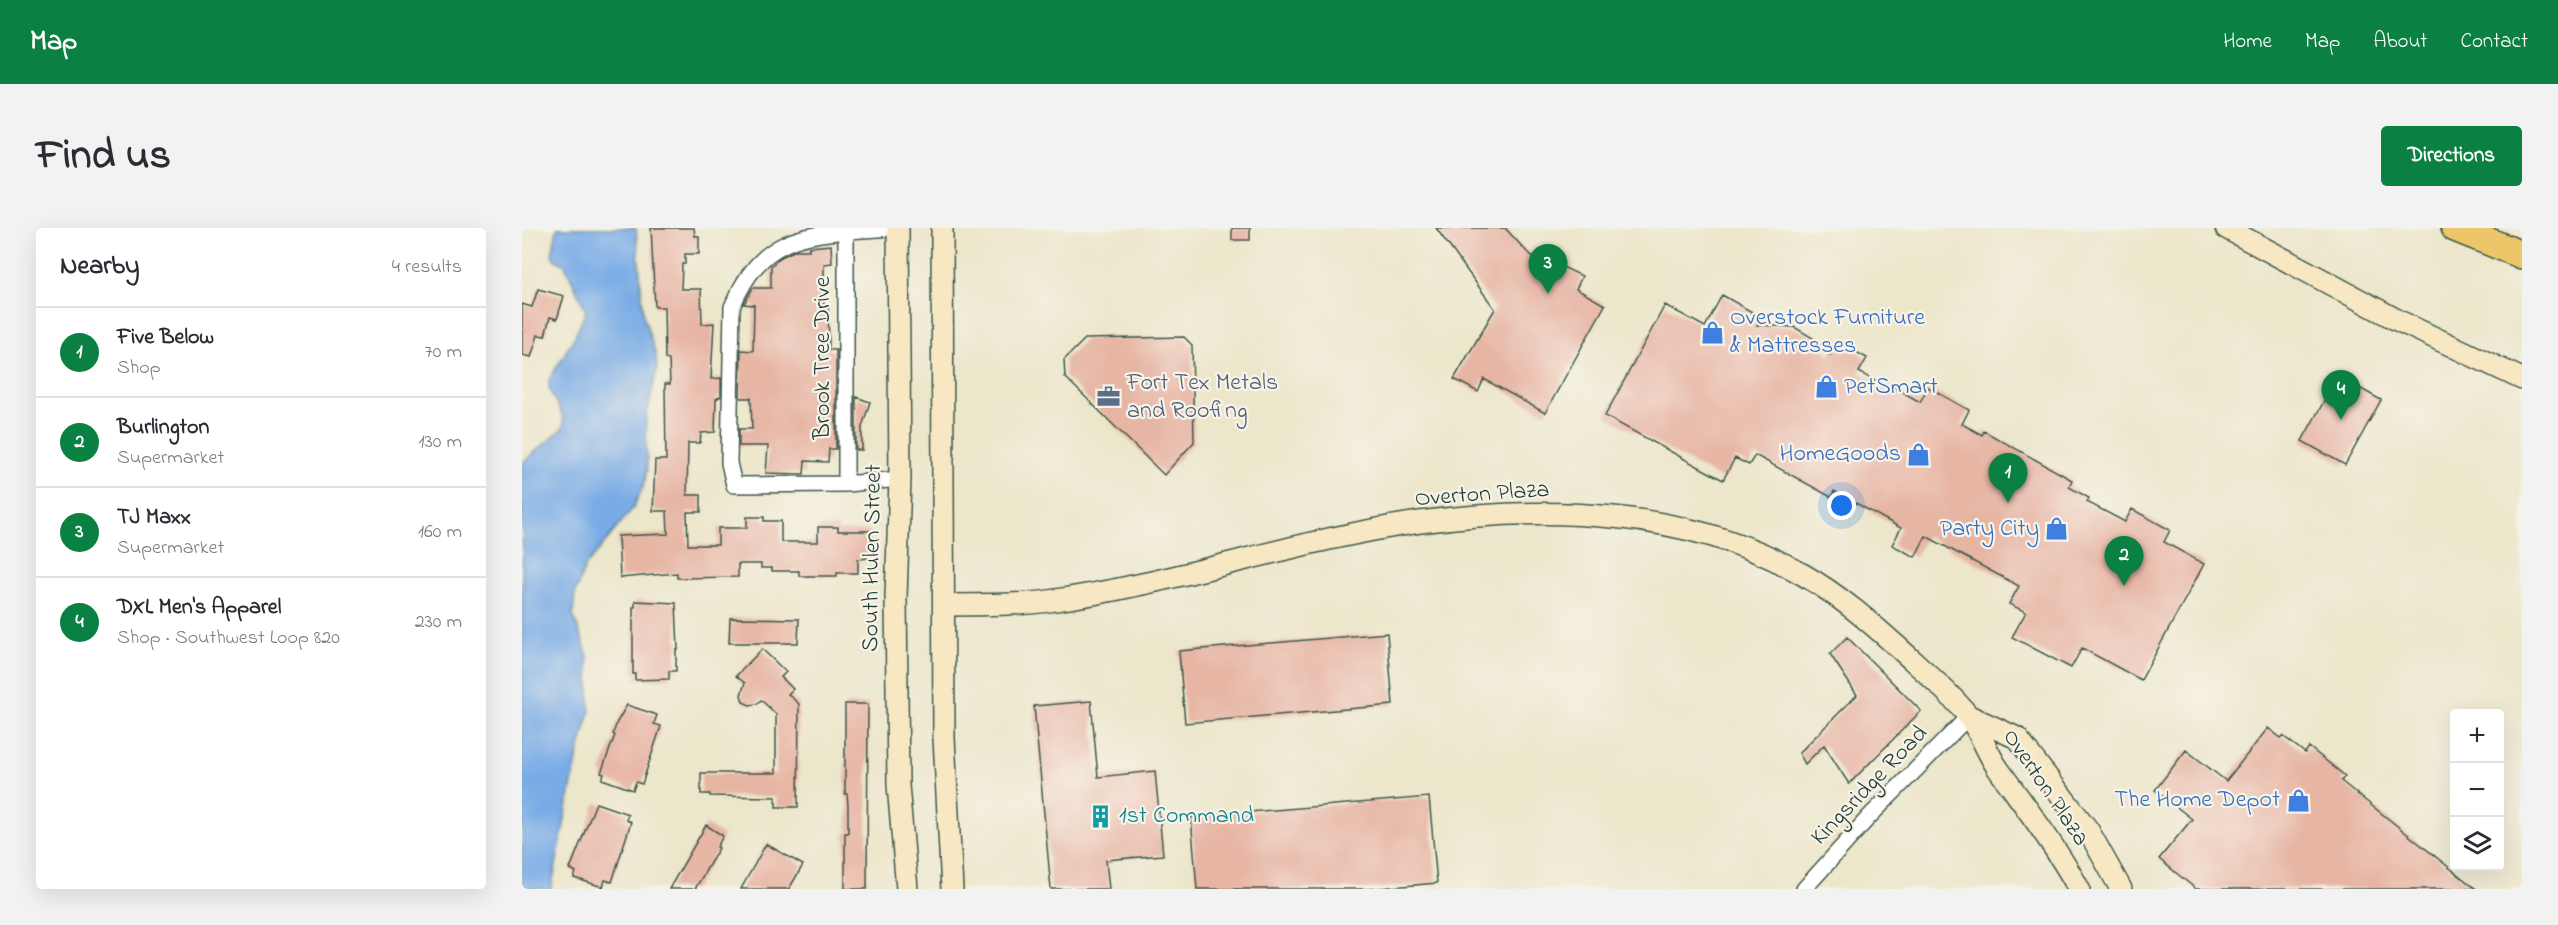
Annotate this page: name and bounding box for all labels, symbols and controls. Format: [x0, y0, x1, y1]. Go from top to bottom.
text: Map [30, 22, 77, 63]
text: Home [2223, 27, 2272, 57]
text: Map [2305, 27, 2340, 57]
text: About [2373, 27, 2427, 57]
text: Contact [2460, 27, 2528, 57]
text: Find us [36, 126, 171, 187]
button: Directions [2381, 126, 2522, 186]
pin: 3 [1528, 244, 1568, 294]
text: Nearby [60, 248, 139, 286]
text: 4 results [392, 253, 462, 282]
street label: Brook Tree Drive [806, 276, 841, 441]
place label: Overstock Furniture & Mattresses [1730, 301, 1925, 364]
shop icon: Overstock Furniture & Mattresses [1699, 319, 1725, 345]
text: Five Below [117, 322, 214, 354]
text: 1 [76, 338, 83, 367]
text: 70 m [425, 338, 462, 367]
text: Shop [117, 354, 161, 383]
place label: Fort Tex Metals and Roofing [1126, 366, 1278, 429]
place label: PetSmart [1844, 370, 1938, 405]
pin: 4 [2322, 370, 2360, 420]
shop icon: PetSmart [1813, 374, 1839, 400]
office icon: Fort Tex Metals and Roofing [1096, 384, 1122, 410]
text: Burlington [117, 412, 209, 444]
text: 2 [75, 428, 84, 457]
text: 130 m [418, 428, 462, 457]
place label: HomeGoods [1779, 437, 1901, 472]
shop icon: HomeGoods [1906, 441, 1932, 467]
text: Supermarket [117, 444, 224, 473]
pin: 1 [1988, 454, 2028, 503]
street label: South Hulen Street [854, 464, 892, 652]
street label: Overton Plaza [1414, 473, 1550, 517]
your location [1827, 491, 1856, 520]
text: TJ Maxx [117, 502, 191, 534]
place label: Party City [1940, 512, 2039, 548]
shop icon: Party City [2044, 516, 2070, 542]
text: 3 [75, 518, 84, 547]
text: 160 m [418, 518, 462, 547]
text: Supermarket [117, 534, 224, 563]
pin: 2 [2104, 536, 2144, 586]
text: DXL Men's Apparel [117, 592, 281, 624]
text: 4 [75, 608, 84, 637]
text: 230 m [415, 608, 462, 637]
text: Shop · Southwest Loop 820 [117, 624, 340, 653]
map controls [2450, 709, 2504, 871]
button: + [2450, 709, 2504, 763]
street label: Kingsridge Road [1803, 717, 1937, 854]
street label: Overton Plaza [1993, 722, 2097, 854]
button: − [2450, 763, 2504, 817]
place label: The Home Depot [2114, 783, 2280, 818]
shop icon: The Home Depot [2285, 787, 2311, 813]
place label: 1st Command [1119, 799, 1255, 834]
building icon: 1st Command [1088, 803, 1114, 829]
button: layers [2450, 817, 2504, 871]

